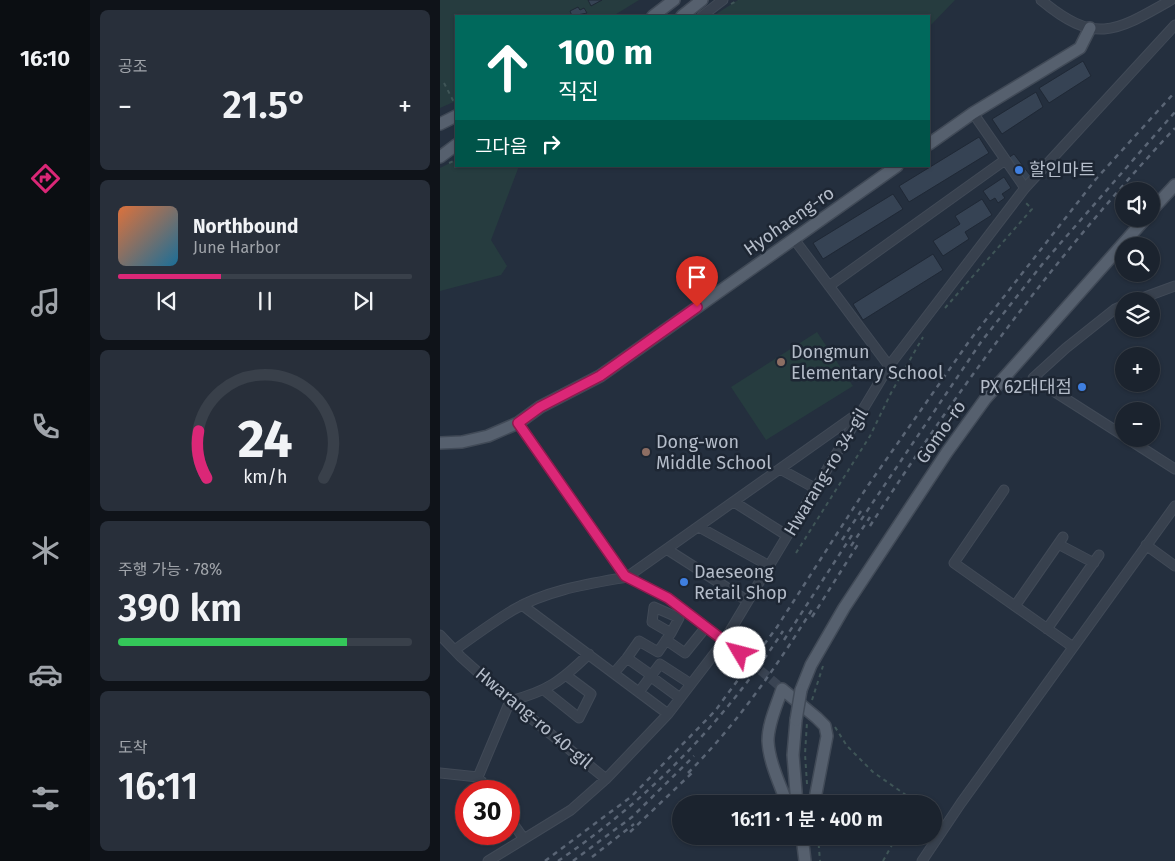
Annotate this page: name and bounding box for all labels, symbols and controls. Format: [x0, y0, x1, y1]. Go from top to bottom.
text: 100 m [558, 31, 653, 73]
icon: ahead [475, 35, 540, 100]
text: 16:10 [20, 45, 70, 72]
text: 공조 [118, 57, 147, 76]
text: 직진 [558, 78, 598, 105]
text: 21.5° [223, 82, 307, 128]
text: − [118, 90, 132, 123]
text: + [398, 90, 412, 123]
icon: right [537, 130, 565, 158]
text: 그다음 [475, 135, 527, 158]
place label: 할인마트 [1029, 159, 1095, 181]
icon: directions [28, 161, 63, 196]
marker: 할인마트 [1013, 164, 1025, 176]
street label: Hyohaeng-ro [739, 182, 839, 260]
map controls [1115, 182, 1160, 447]
button: sound [1115, 182, 1160, 227]
text: Northbound [193, 215, 298, 238]
button: search [1115, 237, 1160, 282]
text: June Harbor [193, 238, 280, 257]
pin [676, 256, 718, 307]
icon: arrive [683, 263, 711, 291]
icon: music [28, 285, 63, 320]
icon: previous [153, 287, 181, 315]
icon: pause [251, 287, 279, 315]
icon: next [349, 287, 377, 315]
button: layers [1115, 292, 1160, 337]
place label: Dongmun Elementary School [791, 341, 943, 384]
button: + [1115, 347, 1160, 392]
marker: Dongmun Elementary School [775, 356, 787, 368]
place label: PX 62대대점 [980, 376, 1072, 398]
marker: PX 62대대점 [1076, 381, 1088, 393]
street label: Gomo-ro [911, 396, 971, 468]
button: − [1115, 402, 1160, 447]
street label: Hwarang-ro 34-gil [779, 404, 873, 540]
text: 24 [238, 408, 292, 471]
icon: phone [28, 409, 63, 444]
place label: Dong-won Middle School [656, 431, 772, 474]
marker: Dong-won Middle School [640, 446, 652, 458]
text: km/h [243, 466, 287, 488]
icon: climate [28, 533, 63, 568]
text: 주행 가능 · 78% [118, 560, 222, 579]
place label: Daeseong Retail Shop [694, 561, 787, 604]
marker: Daeseong Retail Shop [678, 576, 690, 588]
text: 390 km [118, 585, 242, 631]
position arrow [713, 626, 765, 678]
icon: car [28, 657, 63, 692]
street label: Hwarang-ro 40-gil [471, 663, 597, 773]
text: 도착 [118, 738, 147, 757]
text: 16:11 [118, 763, 198, 809]
speed limit sign: 30 [455, 780, 520, 845]
icon: filters [28, 781, 63, 816]
text: 16:11 · 1 분 · 400 m [731, 808, 883, 831]

